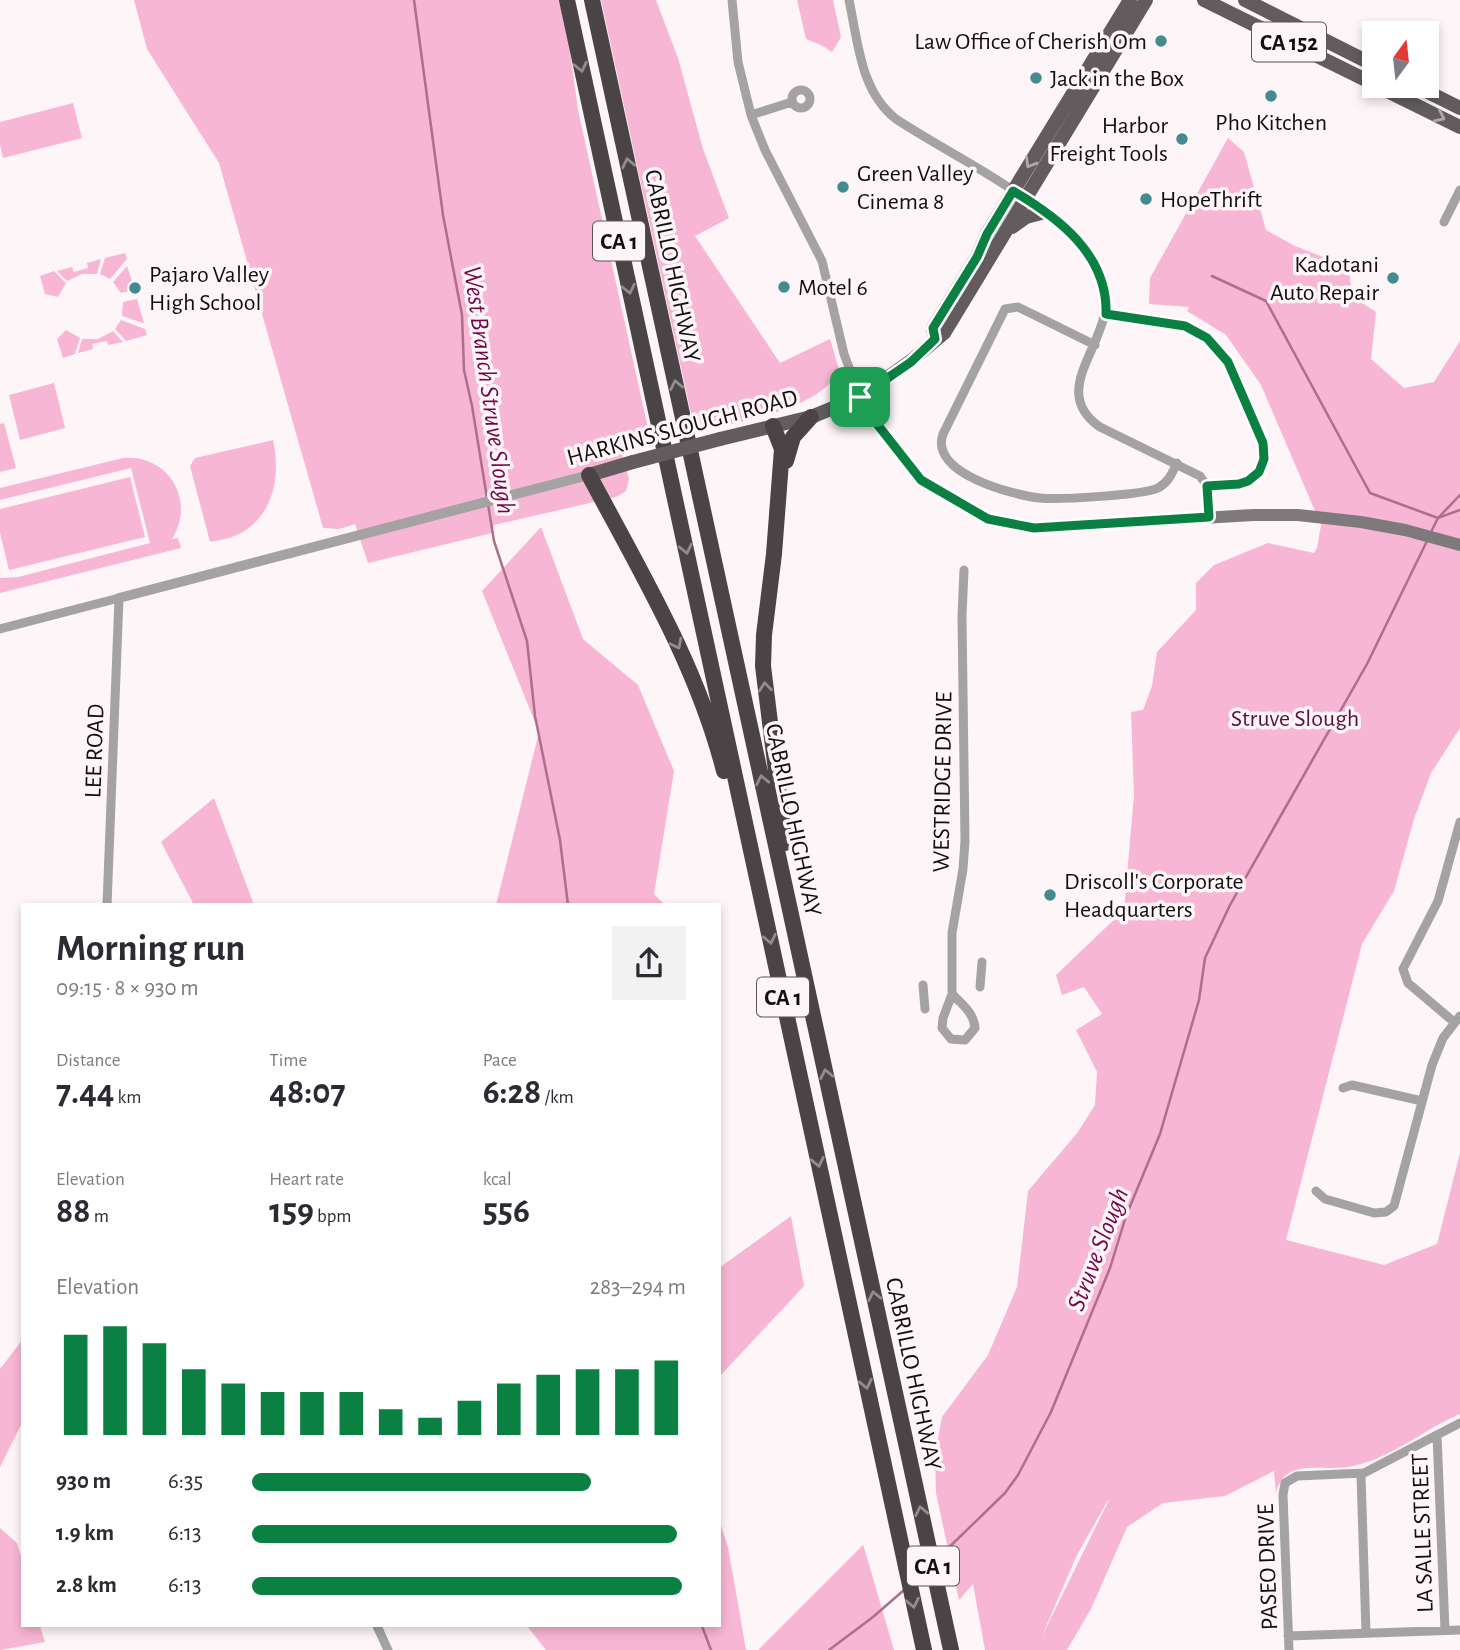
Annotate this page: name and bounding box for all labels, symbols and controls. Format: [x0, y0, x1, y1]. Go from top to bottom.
north arrow [1362, 21, 1438, 98]
map controls [1362, 21, 1439, 98]
road number: CA 152 [1252, 22, 1326, 61]
place label: Law Office of Cherish Om [914, 30, 1147, 54]
marker: Law Office of Cherish Om [1153, 33, 1169, 49]
one-way arrow [573, 61, 588, 73]
place label: Jack in the Box [1050, 67, 1185, 91]
marker: Jack in the Box [1028, 70, 1044, 86]
marker: Pho Kitchen [1263, 88, 1279, 104]
one-way arrow [1433, 109, 1445, 123]
place label: Pho Kitchen [1215, 111, 1327, 135]
place label: Harbor Freight Tools [1050, 114, 1168, 166]
marker: Harbor Freight Tools [1174, 131, 1190, 147]
one-way arrow [1026, 155, 1039, 168]
one-way arrow [621, 157, 636, 169]
place label: Green Valley Cinema 8 [857, 162, 974, 214]
street label: CABRILLO HIGHWAY [640, 168, 704, 365]
marker: Green Valley Cinema 8 [835, 179, 851, 195]
place label: HopeThrift [1160, 188, 1262, 212]
marker: HopeThrift [1138, 191, 1154, 207]
road number: CA 1 [593, 222, 645, 260]
place label: Kadotani Auto Repair [1270, 253, 1379, 305]
place label: Pajaro Valley High School [149, 263, 269, 315]
water label: West Branch Struve Slough [459, 264, 519, 516]
marker: Kadotani Auto Repair [1385, 270, 1401, 286]
place label: Motel 6 [798, 276, 868, 300]
marker: Motel 6 [776, 279, 792, 295]
marker: Pajaro Valley High School [127, 280, 143, 296]
one-way arrow [621, 283, 636, 295]
pin [830, 367, 890, 427]
icon: arrive [841, 378, 879, 416]
one-way arrow [669, 379, 684, 391]
street label: HARKINS SLOUGH ROAD [564, 386, 800, 470]
one-way arrow [677, 543, 692, 555]
one-way arrow [669, 637, 683, 649]
one-way arrow [757, 681, 772, 693]
street label: WESTRIDGE DRIVE [929, 691, 957, 873]
street label: LEE ROAD [81, 703, 109, 799]
park label: Struve Slough [1231, 707, 1359, 731]
street label: CABRILLO HIGHWAY [761, 722, 825, 919]
one-way arrow [755, 774, 770, 786]
place label: Driscoll's Corporate Headquarters [1064, 870, 1244, 922]
marker: Driscoll's Corporate Headquarters [1042, 887, 1058, 903]
button: share [612, 926, 686, 1000]
text: Morning run [56, 930, 245, 968]
one-way arrow [762, 933, 777, 945]
text: 09:15 · 8 × 930 m [56, 977, 199, 1000]
road number: CA 1 [757, 978, 809, 1016]
text: Distance [56, 1051, 120, 1070]
text: Time [269, 1051, 307, 1070]
text: Pace [483, 1051, 517, 1070]
one-way arrow [819, 1068, 834, 1080]
text: 7.44 [56, 1075, 114, 1110]
text: 48:07 [269, 1075, 346, 1110]
text: 6:28 [483, 1075, 541, 1110]
text: km [114, 1088, 141, 1107]
text: /km [541, 1088, 574, 1107]
one-way arrow [810, 1156, 825, 1168]
text: Elevation [56, 1170, 125, 1189]
text: Heart rate [269, 1170, 344, 1189]
text: kcal [483, 1170, 512, 1189]
water label: Struve Slough [1063, 1184, 1133, 1314]
text: 88 [56, 1194, 91, 1229]
text: 159 [269, 1194, 314, 1229]
text: 556 [483, 1194, 530, 1229]
text: m [91, 1207, 109, 1226]
text: bpm [314, 1207, 352, 1226]
text: Elevation [56, 1276, 139, 1299]
text: 283–294 m [590, 1276, 686, 1299]
street label: CABRILLO HIGHWAY [881, 1276, 945, 1473]
one-way arrow [868, 1290, 883, 1302]
one-way arrow [858, 1378, 873, 1390]
street label: LA SALLE STREET [1408, 1453, 1438, 1613]
text: 930 m [56, 1470, 111, 1493]
text: 6:35 [168, 1470, 203, 1493]
street label: PASEO DRIVE [1254, 1503, 1282, 1631]
one-way arrow [915, 1506, 929, 1518]
text: 1.9 km [56, 1522, 114, 1545]
text: 6:13 [168, 1522, 201, 1545]
road number: CA 1 [907, 1546, 959, 1586]
text: 2.8 km [56, 1574, 117, 1597]
text: 6:13 [168, 1574, 201, 1597]
one-way arrow [905, 1597, 920, 1609]

